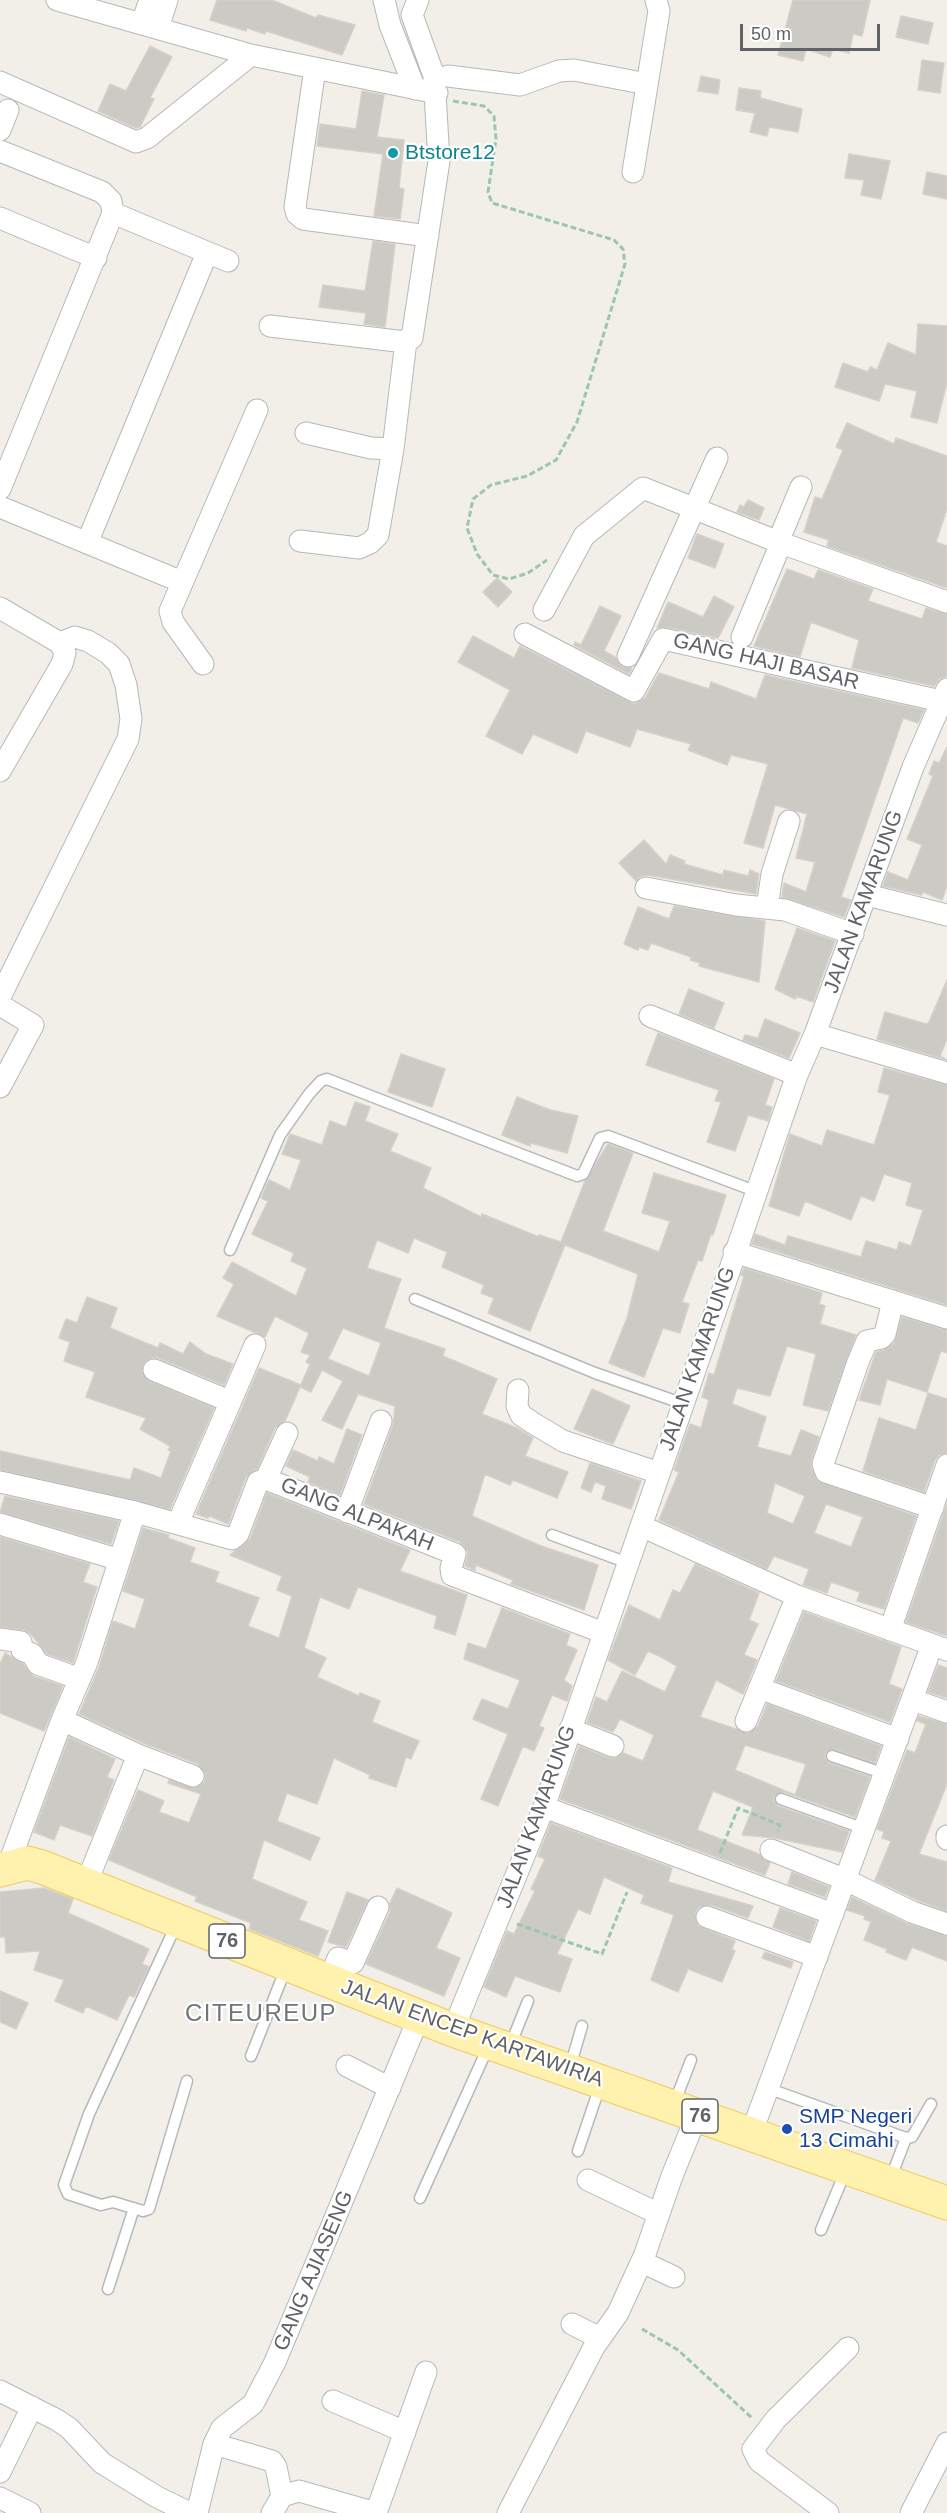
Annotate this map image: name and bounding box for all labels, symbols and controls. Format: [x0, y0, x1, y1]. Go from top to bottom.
scale bar [743, 12, 882, 50]
text: 50 m [751, 24, 791, 44]
place label: Btstore12 [405, 140, 495, 166]
marker: Btstore12 [386, 146, 400, 160]
street label: GANG HAJI BASAR [670, 628, 862, 696]
street label: JALAN KAMARUNG [819, 807, 909, 997]
street label: JALAN KAMARUNG [655, 1264, 741, 1454]
street label: GANG ALPAKAH [277, 1473, 437, 1557]
street label: JALAN KAMARUNG [492, 1722, 582, 1912]
road number: 76 [209, 1924, 245, 1958]
street label: JALAN ENCEP KARTAWIRIA [337, 1975, 607, 2093]
district label: CITEUREUP [185, 2000, 337, 2028]
road number: 76 [682, 2099, 718, 2133]
place label: SMP Negeri 13 Cimahi [799, 2104, 912, 2154]
marker: SMP Negeri 13 Cimahi [780, 2122, 794, 2136]
street label: GANG AJIASENG [269, 2187, 359, 2355]

